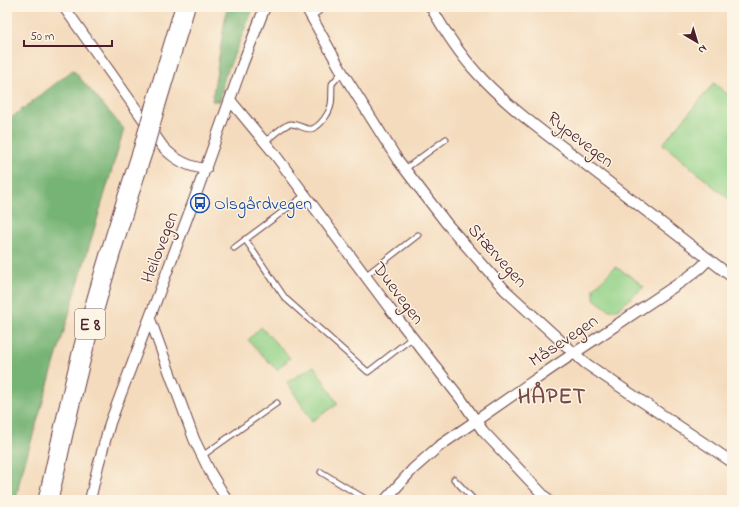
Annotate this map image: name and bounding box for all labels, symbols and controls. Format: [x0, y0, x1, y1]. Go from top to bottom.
scale bar [24, 22, 112, 48]
north arrow [677, 22, 717, 62]
text: 50 m [30, 28, 54, 46]
text: N [695, 40, 710, 58]
street label: Rypevegen [540, 106, 619, 176]
bus stop icon: Olsgårdvegen [189, 192, 211, 214]
place label: Olsgårdvegen [214, 192, 312, 219]
street label: Heilovegen [135, 208, 187, 288]
street label: Stærvegen [460, 218, 533, 295]
street label: Duevegen [364, 257, 430, 332]
road number: E 8 [75, 309, 105, 339]
street label: Måsevegen [524, 309, 605, 375]
district label: HÅPET [518, 381, 586, 414]

